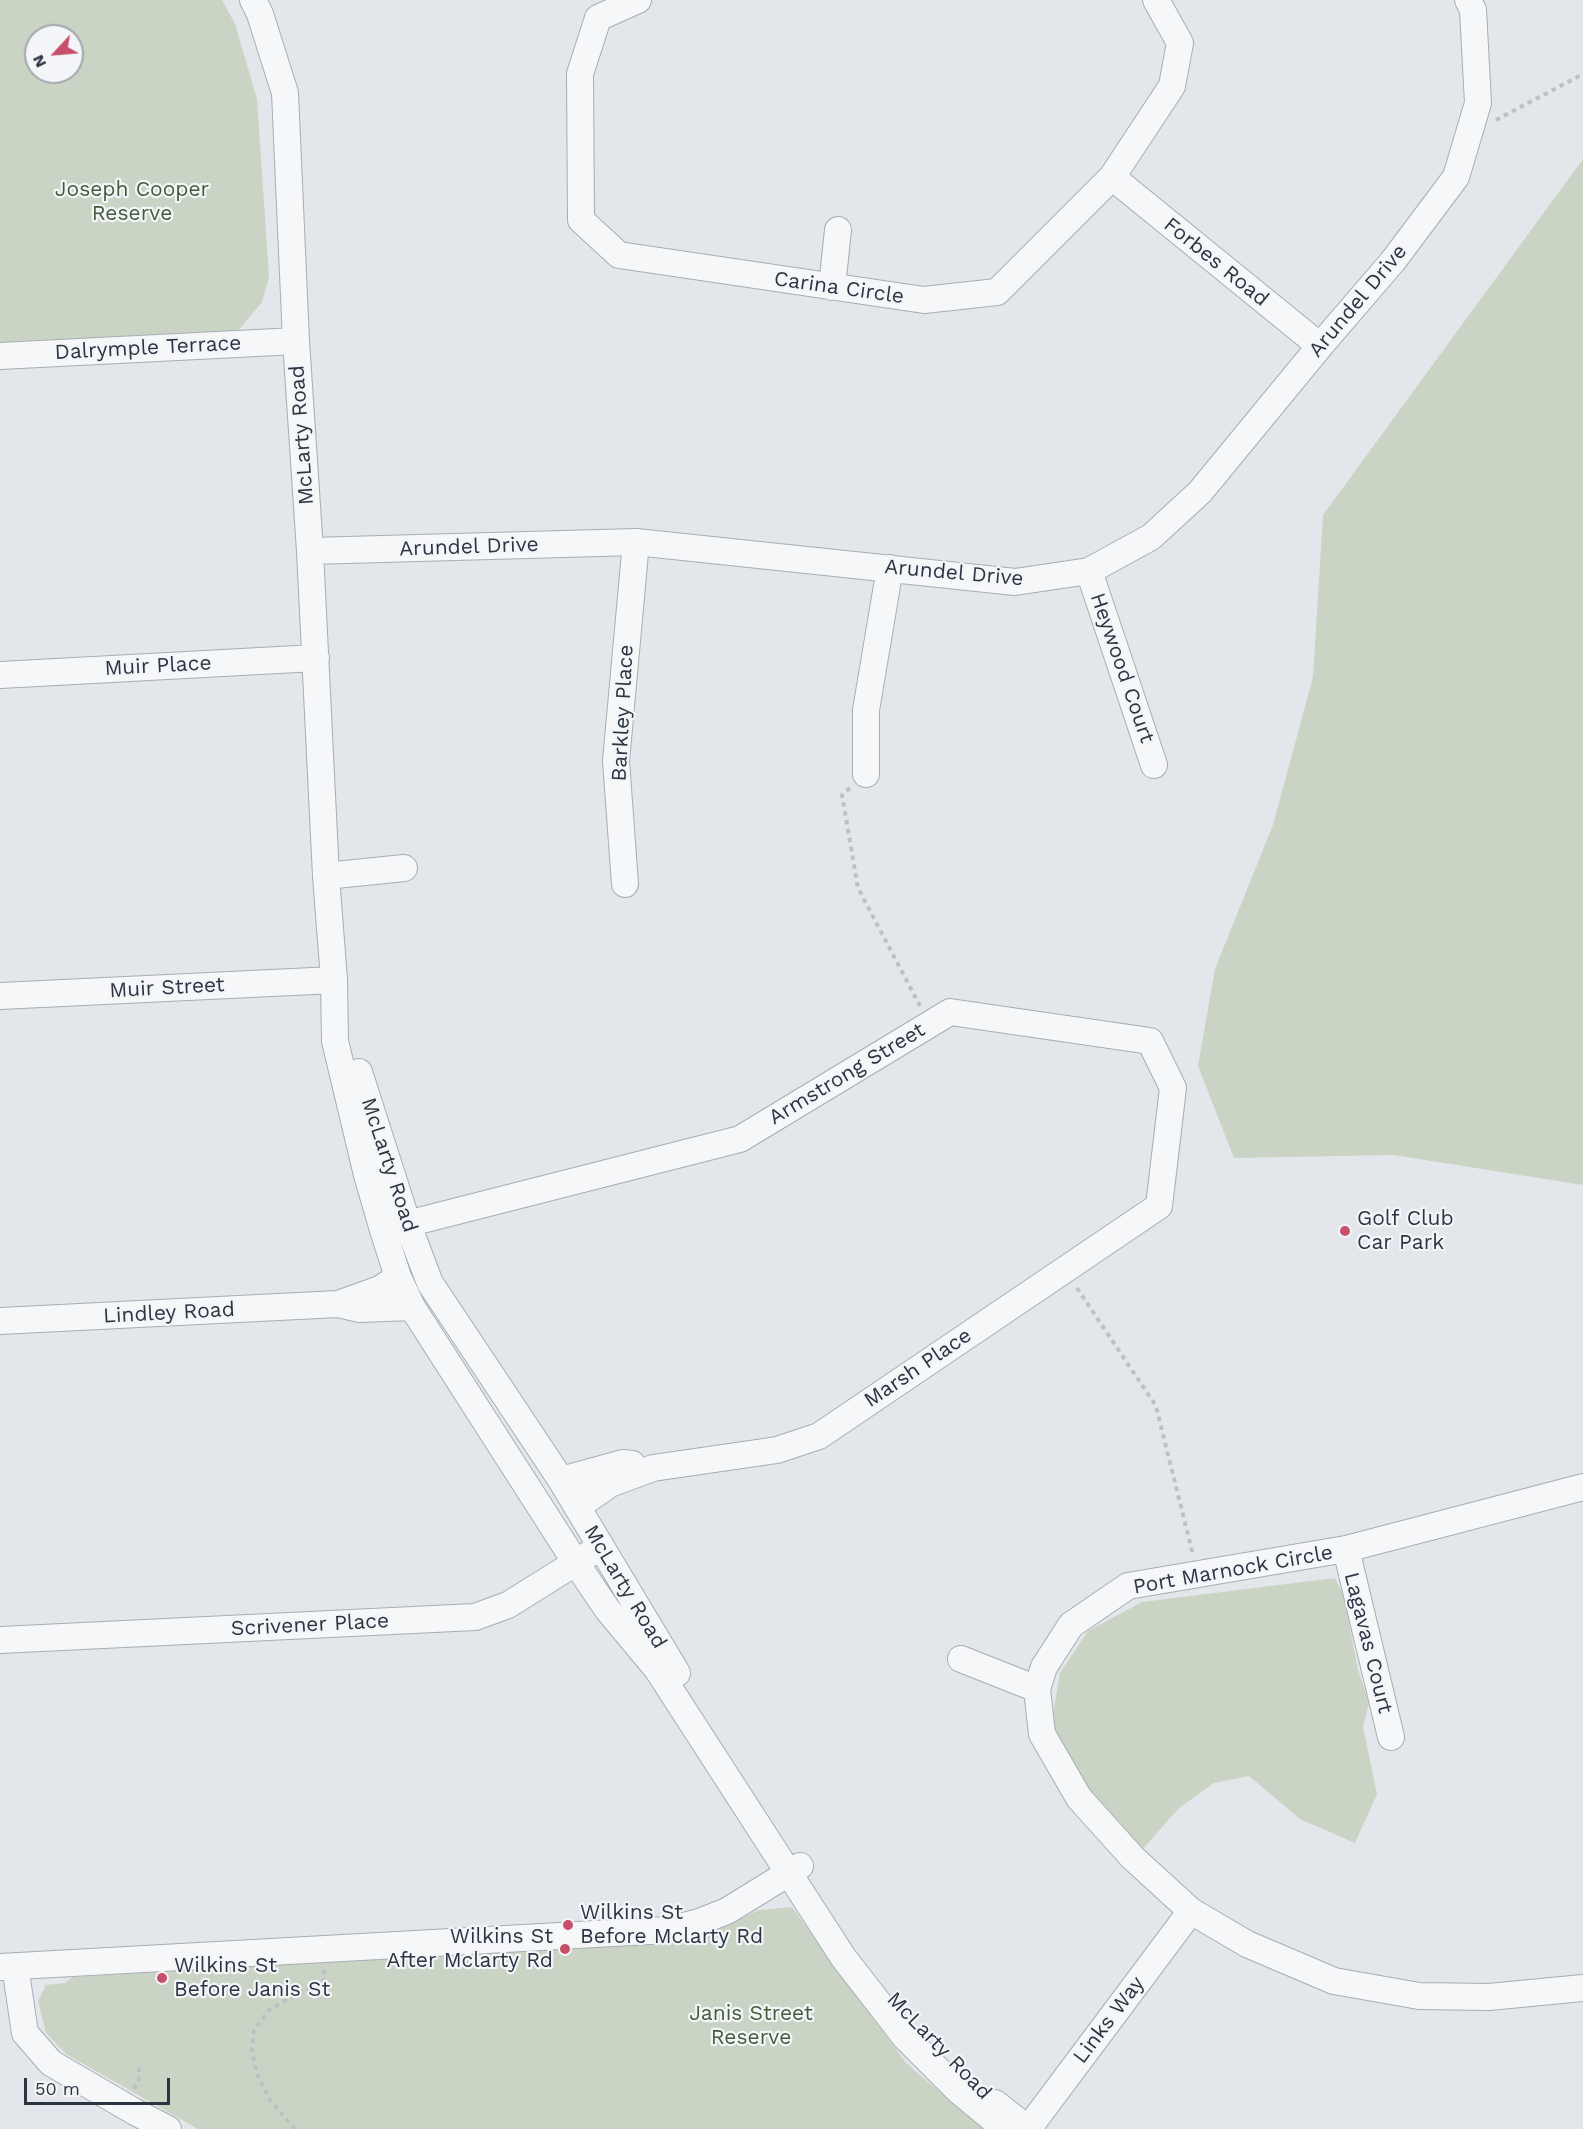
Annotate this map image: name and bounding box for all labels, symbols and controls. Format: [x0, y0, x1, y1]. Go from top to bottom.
north arrow [24, 24, 84, 84]
text: N [28, 52, 50, 71]
park label: Joseph Cooper Reserve [55, 177, 209, 227]
street label: Forbes Road [1158, 212, 1274, 312]
street label: Arundel Drive [1304, 239, 1412, 363]
street label: Carina Circle [772, 266, 906, 310]
street label: Dalrymple Terrace [54, 331, 242, 365]
street label: McLarty Road [285, 364, 319, 506]
street label: Arundel Drive [399, 532, 539, 562]
street label: Arundel Drive [883, 554, 1025, 592]
street label: Heywood Court [1085, 590, 1159, 746]
street label: Barkley Place [607, 644, 639, 782]
street label: Muir Place [104, 651, 212, 681]
street label: Muir Street [109, 972, 225, 1004]
street label: Armstrong Street [764, 1017, 930, 1131]
street label: McLarty Road [355, 1095, 423, 1235]
place label: Golf Club Car Park [1357, 1206, 1454, 1256]
marker: Golf Club Car Park [1338, 1224, 1352, 1238]
street label: Lindley Road [103, 1297, 235, 1329]
street label: Marsh Place [860, 1323, 976, 1413]
street label: McLarty Road [578, 1521, 672, 1653]
street label: Port Marnock Circle [1131, 1540, 1335, 1600]
street label: Lagavas Court [1338, 1570, 1398, 1716]
street label: Scrivener Place [230, 1608, 390, 1642]
place label: Wilkins St Before Mclarty Rd [580, 1900, 763, 1950]
marker: Wilkins St Before Mclarty Rd [561, 1918, 575, 1932]
place label: Wilkins St After Mclarty Rd [386, 1924, 553, 1974]
marker: Wilkins St After Mclarty Rd [558, 1942, 572, 1956]
place label: Wilkins St Before Janis St [174, 1953, 330, 2003]
marker: Wilkins St Before Janis St [155, 1971, 169, 1985]
street label: Links Way [1068, 1971, 1150, 2069]
street label: McLarty Road [881, 1987, 997, 2105]
park label: Janis Street Reserve [689, 2001, 813, 2051]
scale bar [27, 2066, 172, 2104]
text: 50 m [35, 2078, 80, 2099]

